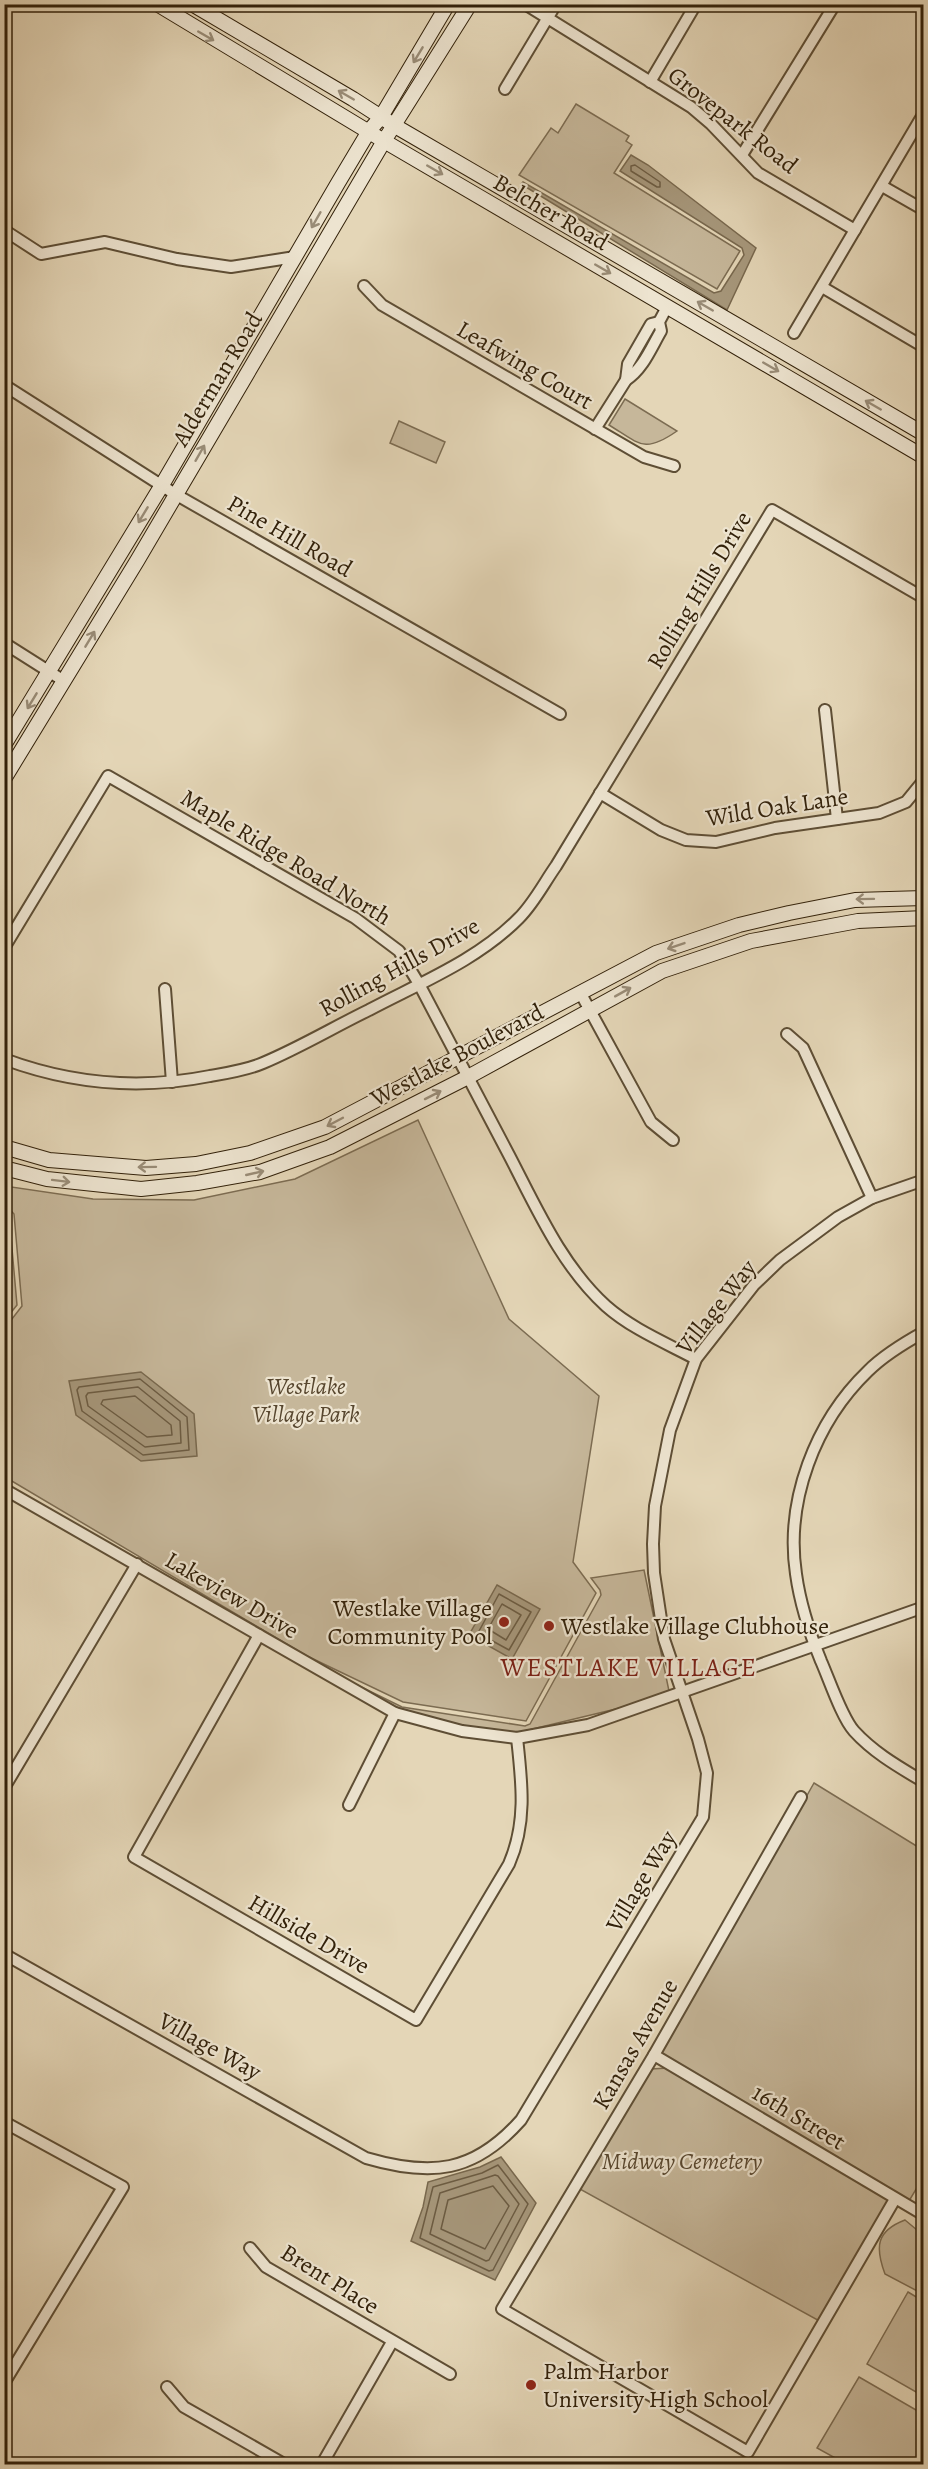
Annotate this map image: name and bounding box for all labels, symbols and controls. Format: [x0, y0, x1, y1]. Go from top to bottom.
one-way arrow [197, 30, 214, 42]
one-way arrow [412, 46, 424, 63]
street label: Grovepark Road [661, 59, 805, 181]
one-way arrow [338, 88, 355, 100]
one-way arrow [426, 165, 443, 177]
street label: Belcher Road [487, 166, 615, 258]
one-way arrow [310, 211, 322, 228]
one-way arrow [594, 263, 611, 275]
one-way arrow [697, 300, 714, 312]
street label: Alderman Road [164, 306, 270, 453]
street label: Leafwing Court [451, 313, 599, 417]
one-way arrow [762, 362, 779, 374]
one-way arrow [865, 398, 882, 410]
one-way arrow [194, 445, 206, 462]
street label: Pine Hill Road [222, 487, 358, 585]
street label: Rolling Hills Drive [639, 505, 759, 675]
one-way arrow [137, 506, 149, 523]
one-way arrow [84, 631, 96, 648]
one-way arrow [25, 692, 37, 709]
street label: Wild Oak Lane [703, 780, 850, 834]
street label: Maple Ridge Road North [175, 781, 397, 933]
one-way arrow [856, 894, 876, 905]
street label: Rolling Hills Drive [313, 910, 485, 1024]
one-way arrow [667, 942, 686, 953]
one-way arrow [614, 986, 631, 998]
street label: Westlake Boulevard [364, 996, 549, 1115]
one-way arrow [423, 1088, 441, 1100]
one-way arrow [326, 1116, 344, 1128]
one-way arrow [137, 1162, 157, 1173]
one-way arrow [245, 1167, 264, 1178]
one-way arrow [51, 1175, 71, 1186]
street label: Village Way [668, 1252, 763, 1362]
park label: Westlake Village Park [252, 1370, 360, 1430]
street label: Lakeview Drive [159, 1544, 305, 1646]
place label: Westlake Village Community Pool [327, 1592, 492, 1652]
place label: Westlake Village Clubhouse [560, 1610, 829, 1642]
marker: Westlake Village Community Pool [497, 1615, 511, 1629]
marker: Westlake Village Clubhouse [542, 1619, 556, 1633]
district label: WESTLAKE VILLAGE [500, 1650, 757, 1685]
street label: Village Way [598, 1824, 684, 1938]
street label: Hillside Drive [243, 1886, 375, 1982]
street label: Kansas Avenue [585, 1973, 685, 2115]
street label: Village Way [152, 2004, 267, 2087]
street label: 16th Street [746, 2077, 852, 2157]
park label: Midway Cemetery [602, 2145, 763, 2177]
street label: Brent Place [275, 2236, 385, 2322]
place label: Palm Harbor University High School [543, 2355, 768, 2415]
marker: Palm Harbor University High School [524, 2378, 538, 2392]

